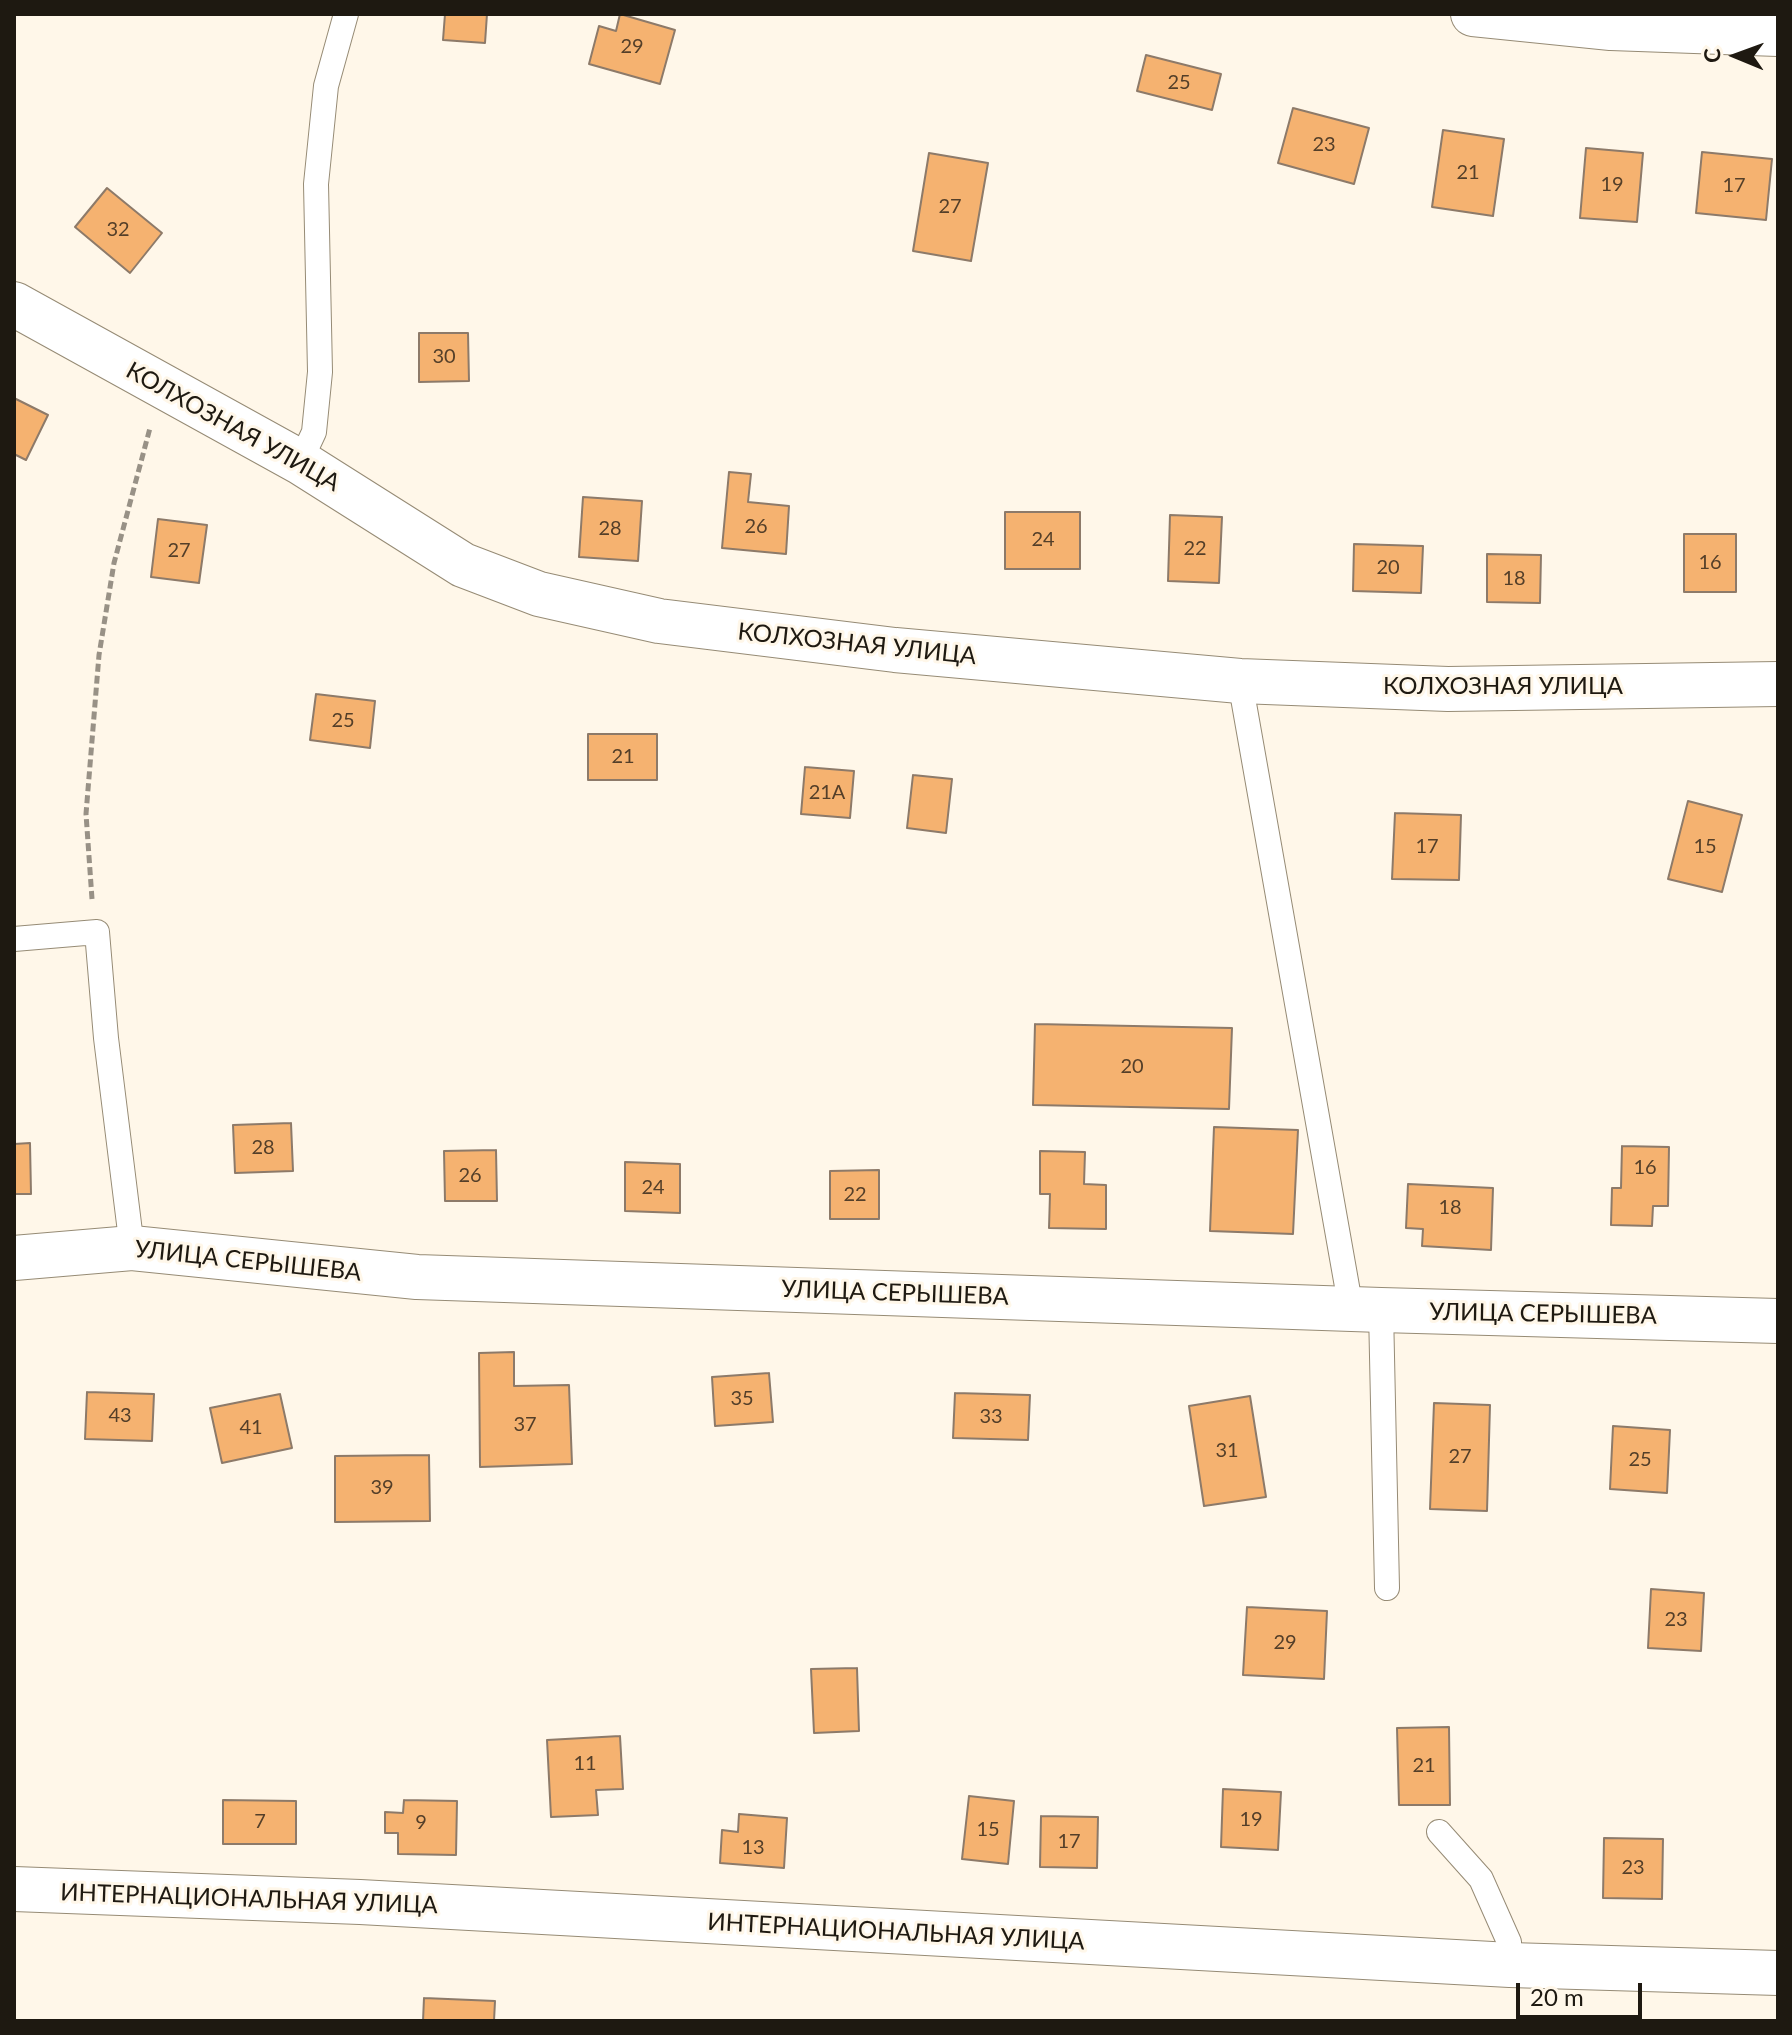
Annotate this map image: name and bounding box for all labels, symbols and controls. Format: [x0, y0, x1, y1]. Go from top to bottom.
north arrow [1696, 16, 1776, 96]
house number: 29 [620, 35, 644, 59]
text: С [1698, 48, 1725, 63]
house number: 25 [1167, 71, 1191, 95]
house number: 23 [1312, 133, 1336, 157]
house number: 21 [1456, 161, 1480, 185]
house number: 19 [1600, 173, 1624, 197]
house number: 17 [1722, 174, 1746, 198]
house number: 27 [938, 195, 962, 219]
house number: 32 [106, 218, 130, 242]
house number: 30 [432, 345, 456, 369]
street label: КОЛХОЗНАЯ УЛИЦА [121, 356, 345, 498]
house number: 26 [744, 515, 768, 539]
house number: 28 [598, 517, 622, 541]
house number: 24 [1031, 528, 1055, 552]
house number: 22 [1183, 537, 1207, 561]
house number: 27 [167, 539, 191, 563]
house number: 16 [1698, 551, 1722, 575]
house number: 20 [1376, 556, 1400, 580]
house number: 18 [1502, 567, 1526, 591]
street label: КОЛХОЗНАЯ УЛИЦА [736, 617, 978, 671]
street label: КОЛХОЗНАЯ УЛИЦА [1383, 672, 1623, 700]
house number: 25 [331, 709, 355, 733]
house number: 21 [611, 745, 635, 769]
house number: 21А [809, 781, 845, 805]
house number: 17 [1415, 835, 1439, 859]
house number: 15 [1693, 835, 1717, 859]
house number: 20 [1120, 1055, 1144, 1079]
house number: 28 [251, 1136, 275, 1160]
house number: 16 [1633, 1156, 1657, 1180]
house number: 26 [458, 1164, 482, 1188]
house number: 24 [641, 1176, 665, 1200]
house number: 22 [843, 1183, 867, 1207]
house number: 18 [1438, 1196, 1462, 1220]
street label: УЛИЦА СЕРЫШЕВА [133, 1235, 363, 1287]
street label: УЛИЦА СЕРЫШЕВА [781, 1275, 1009, 1311]
street label: УЛИЦА СЕРЫШЕВА [1429, 1298, 1657, 1330]
house number: 35 [730, 1387, 754, 1411]
house number: 43 [108, 1404, 132, 1428]
house number: 33 [979, 1405, 1003, 1429]
house number: 37 [513, 1413, 537, 1437]
house number: 41 [239, 1416, 263, 1440]
house number: 31 [1215, 1439, 1239, 1463]
house number: 27 [1448, 1445, 1472, 1469]
house number: 25 [1628, 1448, 1652, 1472]
house number: 39 [370, 1476, 394, 1500]
house number: 23 [1664, 1608, 1688, 1632]
house number: 29 [1273, 1631, 1297, 1655]
house number: 11 [573, 1752, 597, 1776]
house number: 21 [1412, 1754, 1436, 1778]
house number: 19 [1239, 1808, 1263, 1832]
house number: 7 [254, 1810, 266, 1834]
house number: 9 [415, 1811, 427, 1835]
house number: 15 [976, 1818, 1000, 1842]
house number: 17 [1057, 1830, 1081, 1854]
house number: 13 [741, 1836, 765, 1860]
house number: 23 [1621, 1856, 1645, 1880]
street label: ИНТЕРНАЦИОНАЛЬНАЯ УЛИЦА [60, 1878, 438, 1920]
street label: ИНТЕРНАЦИОНАЛЬНАЯ УЛИЦА [707, 1908, 1085, 1956]
scale bar [1520, 1967, 1646, 2017]
text: 20 m [1530, 1982, 1584, 2011]

